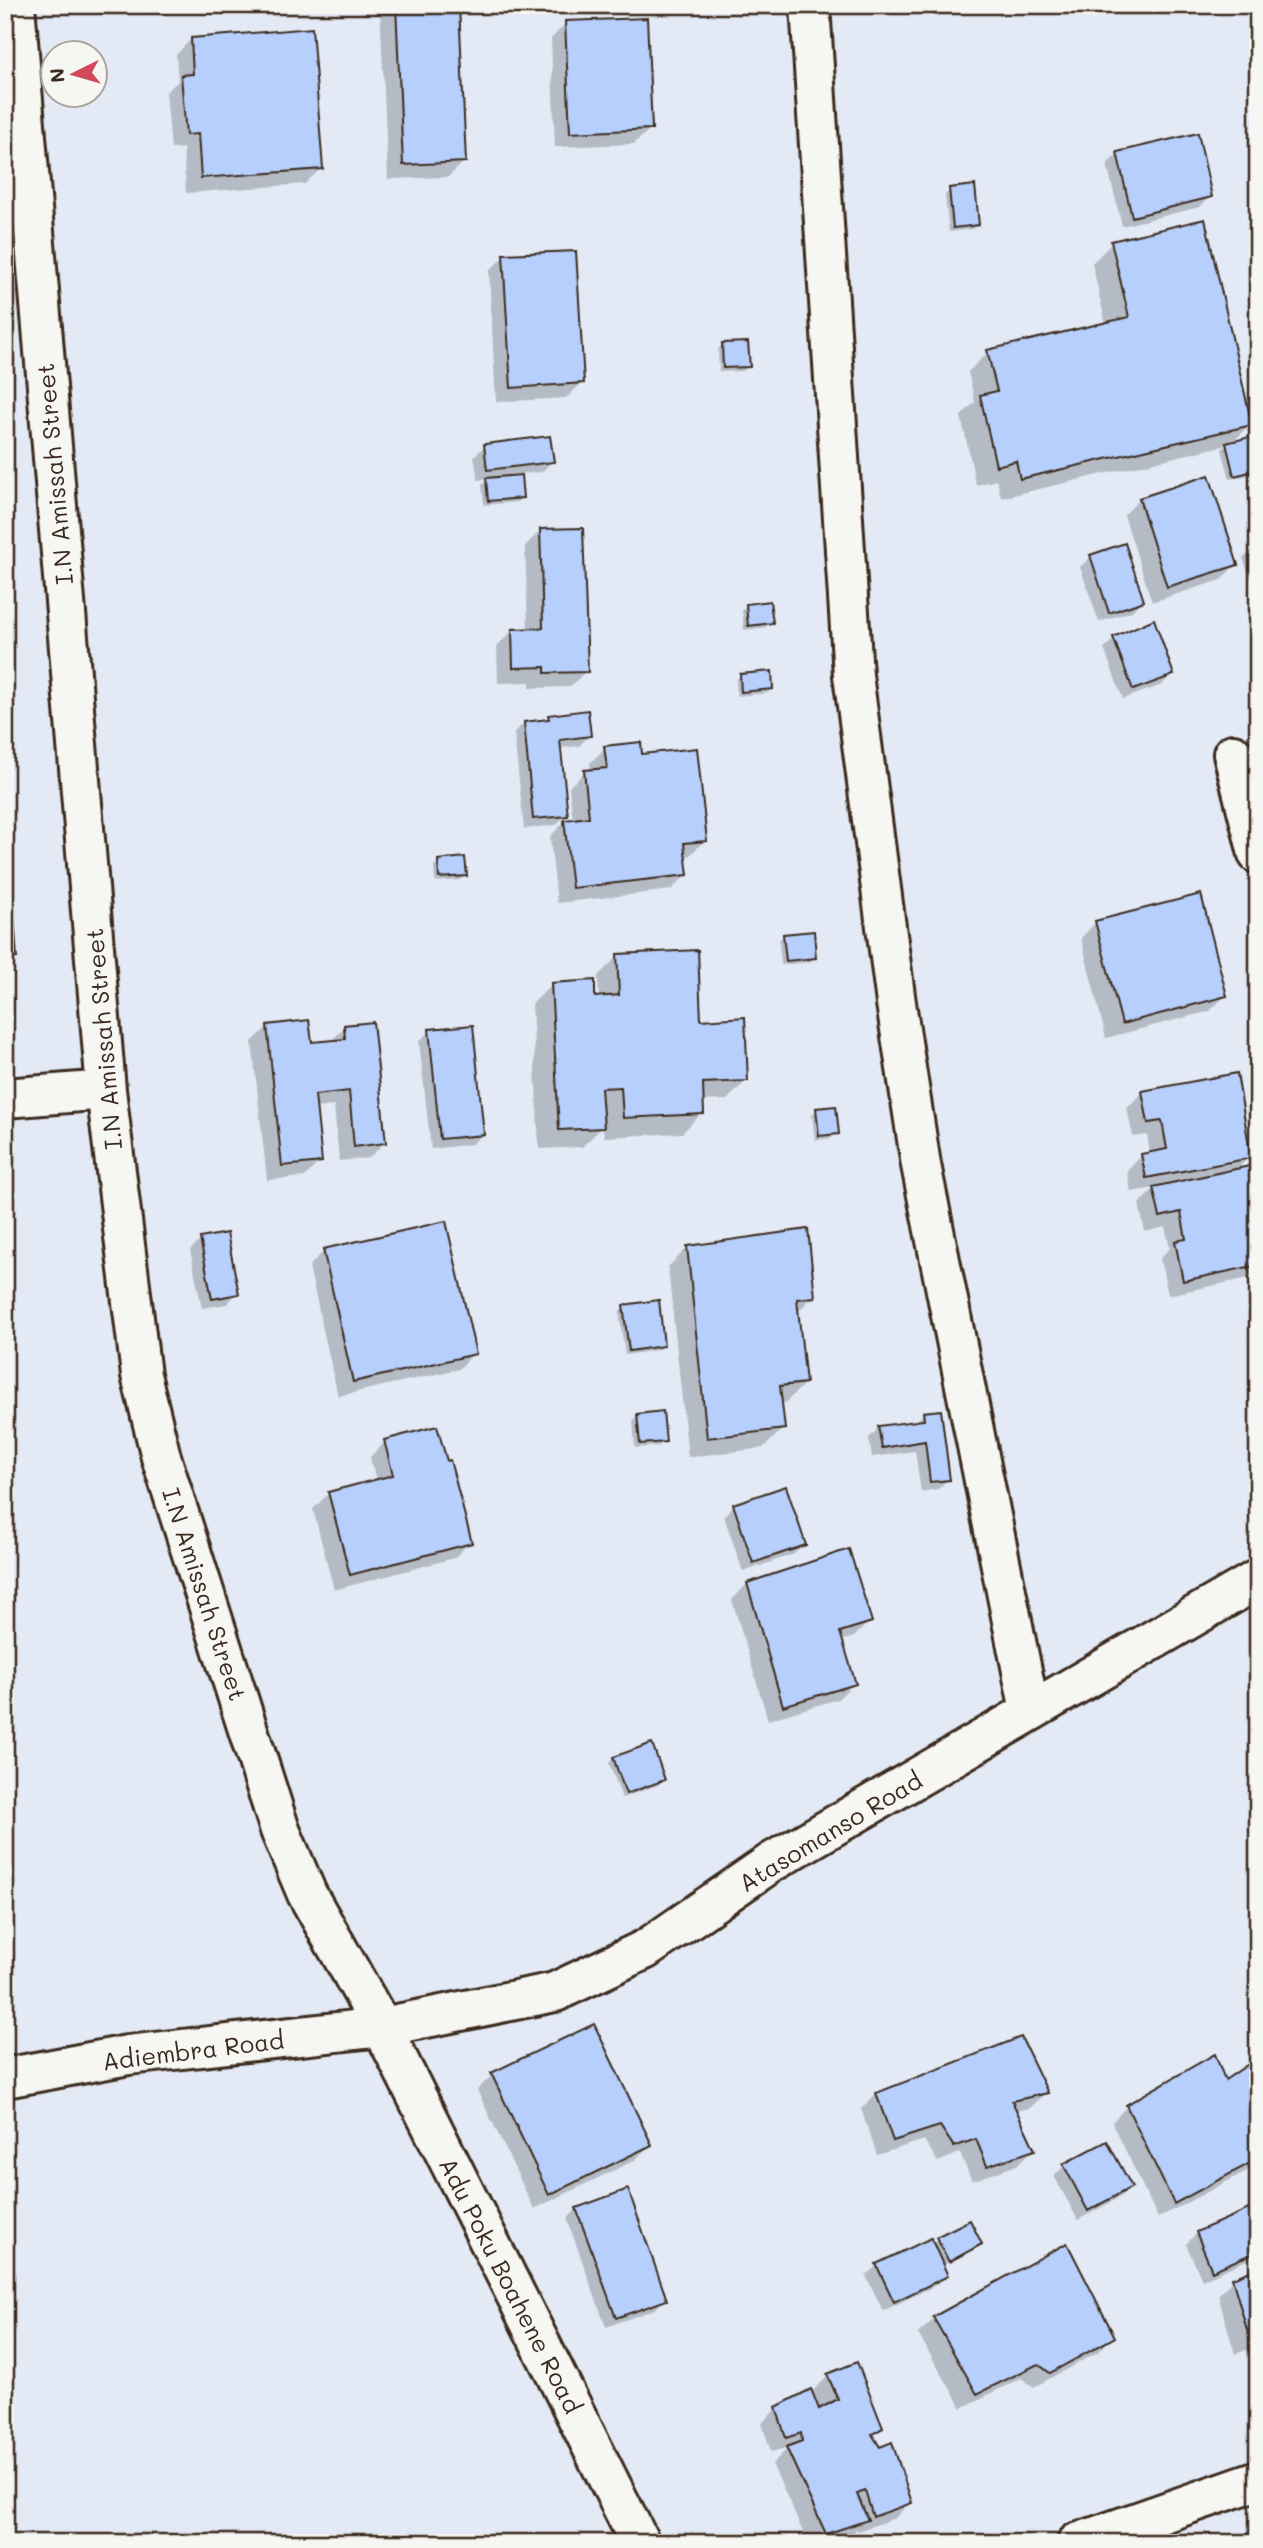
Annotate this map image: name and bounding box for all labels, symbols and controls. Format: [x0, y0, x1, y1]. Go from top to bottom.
north arrow [38, 38, 108, 108]
text: N [43, 67, 70, 84]
street label: I.N Amissah Street [29, 362, 79, 586]
street label: I.N Amissah Street [78, 927, 128, 1151]
street label: I.N Amissah Street [156, 1484, 254, 1704]
street label: Atasomanso Road [733, 1764, 927, 1898]
street label: Adiembra Road [100, 2023, 286, 2077]
street label: Adu Poku Boahene Road [433, 2152, 589, 2418]

